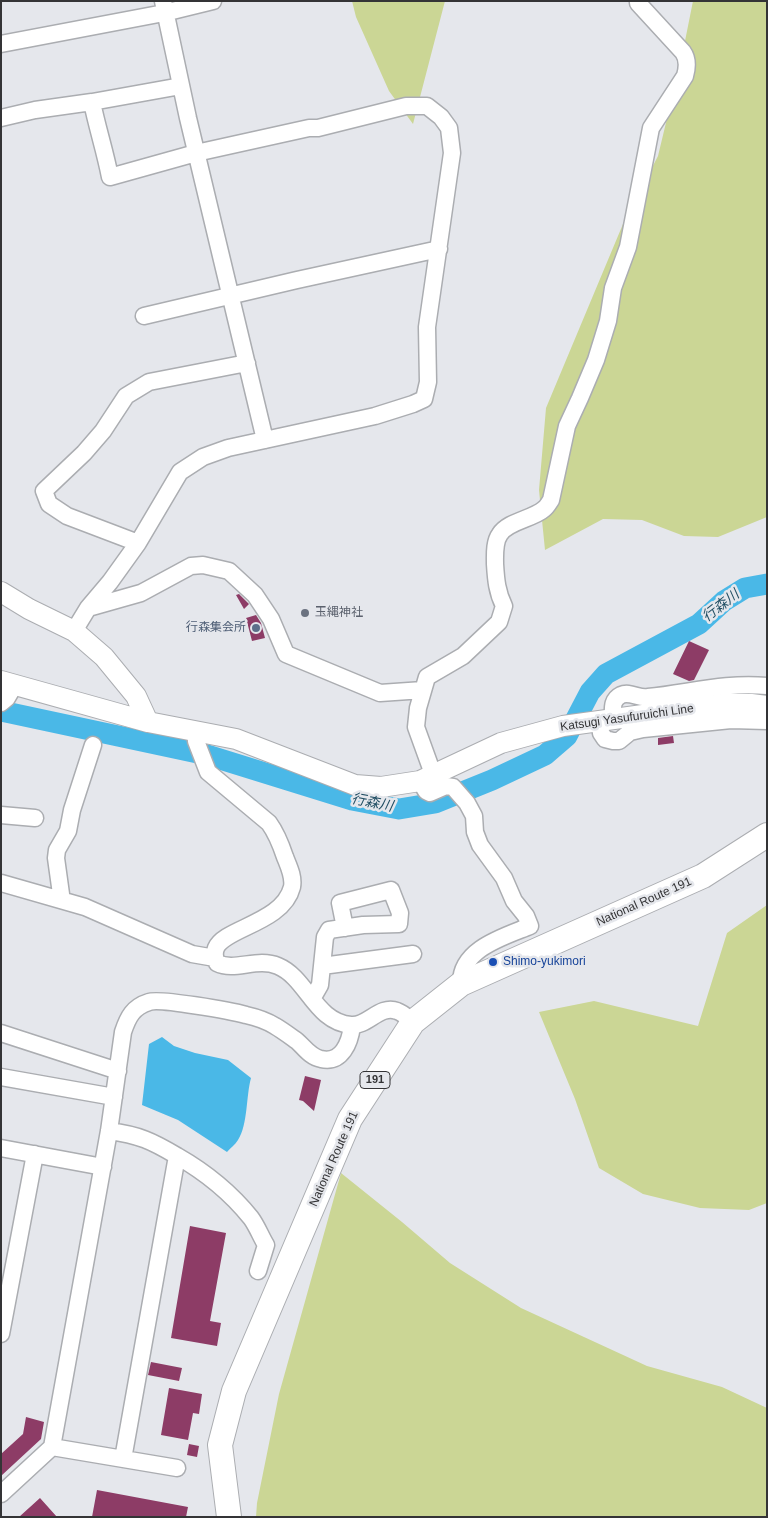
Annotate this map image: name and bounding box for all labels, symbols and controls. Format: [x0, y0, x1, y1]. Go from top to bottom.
water label: 行森川 [699, 586, 743, 626]
place label: 玉縄神社 [315, 606, 363, 620]
marker: 玉縄神社 [299, 607, 311, 619]
place label: 行森集会所 [186, 621, 246, 635]
marker: 行森集会所 [250, 622, 262, 634]
street label: Katsugi Yasufuruichi Line [559, 702, 695, 734]
water label: 行森川 [350, 791, 394, 815]
street label: National Route 191 [594, 875, 694, 929]
place label: Shimo-yukimori [503, 955, 586, 969]
marker: Shimo-yukimori [487, 956, 499, 968]
road number: 191 [360, 1072, 390, 1088]
street label: National Route 191 [307, 1109, 361, 1209]

